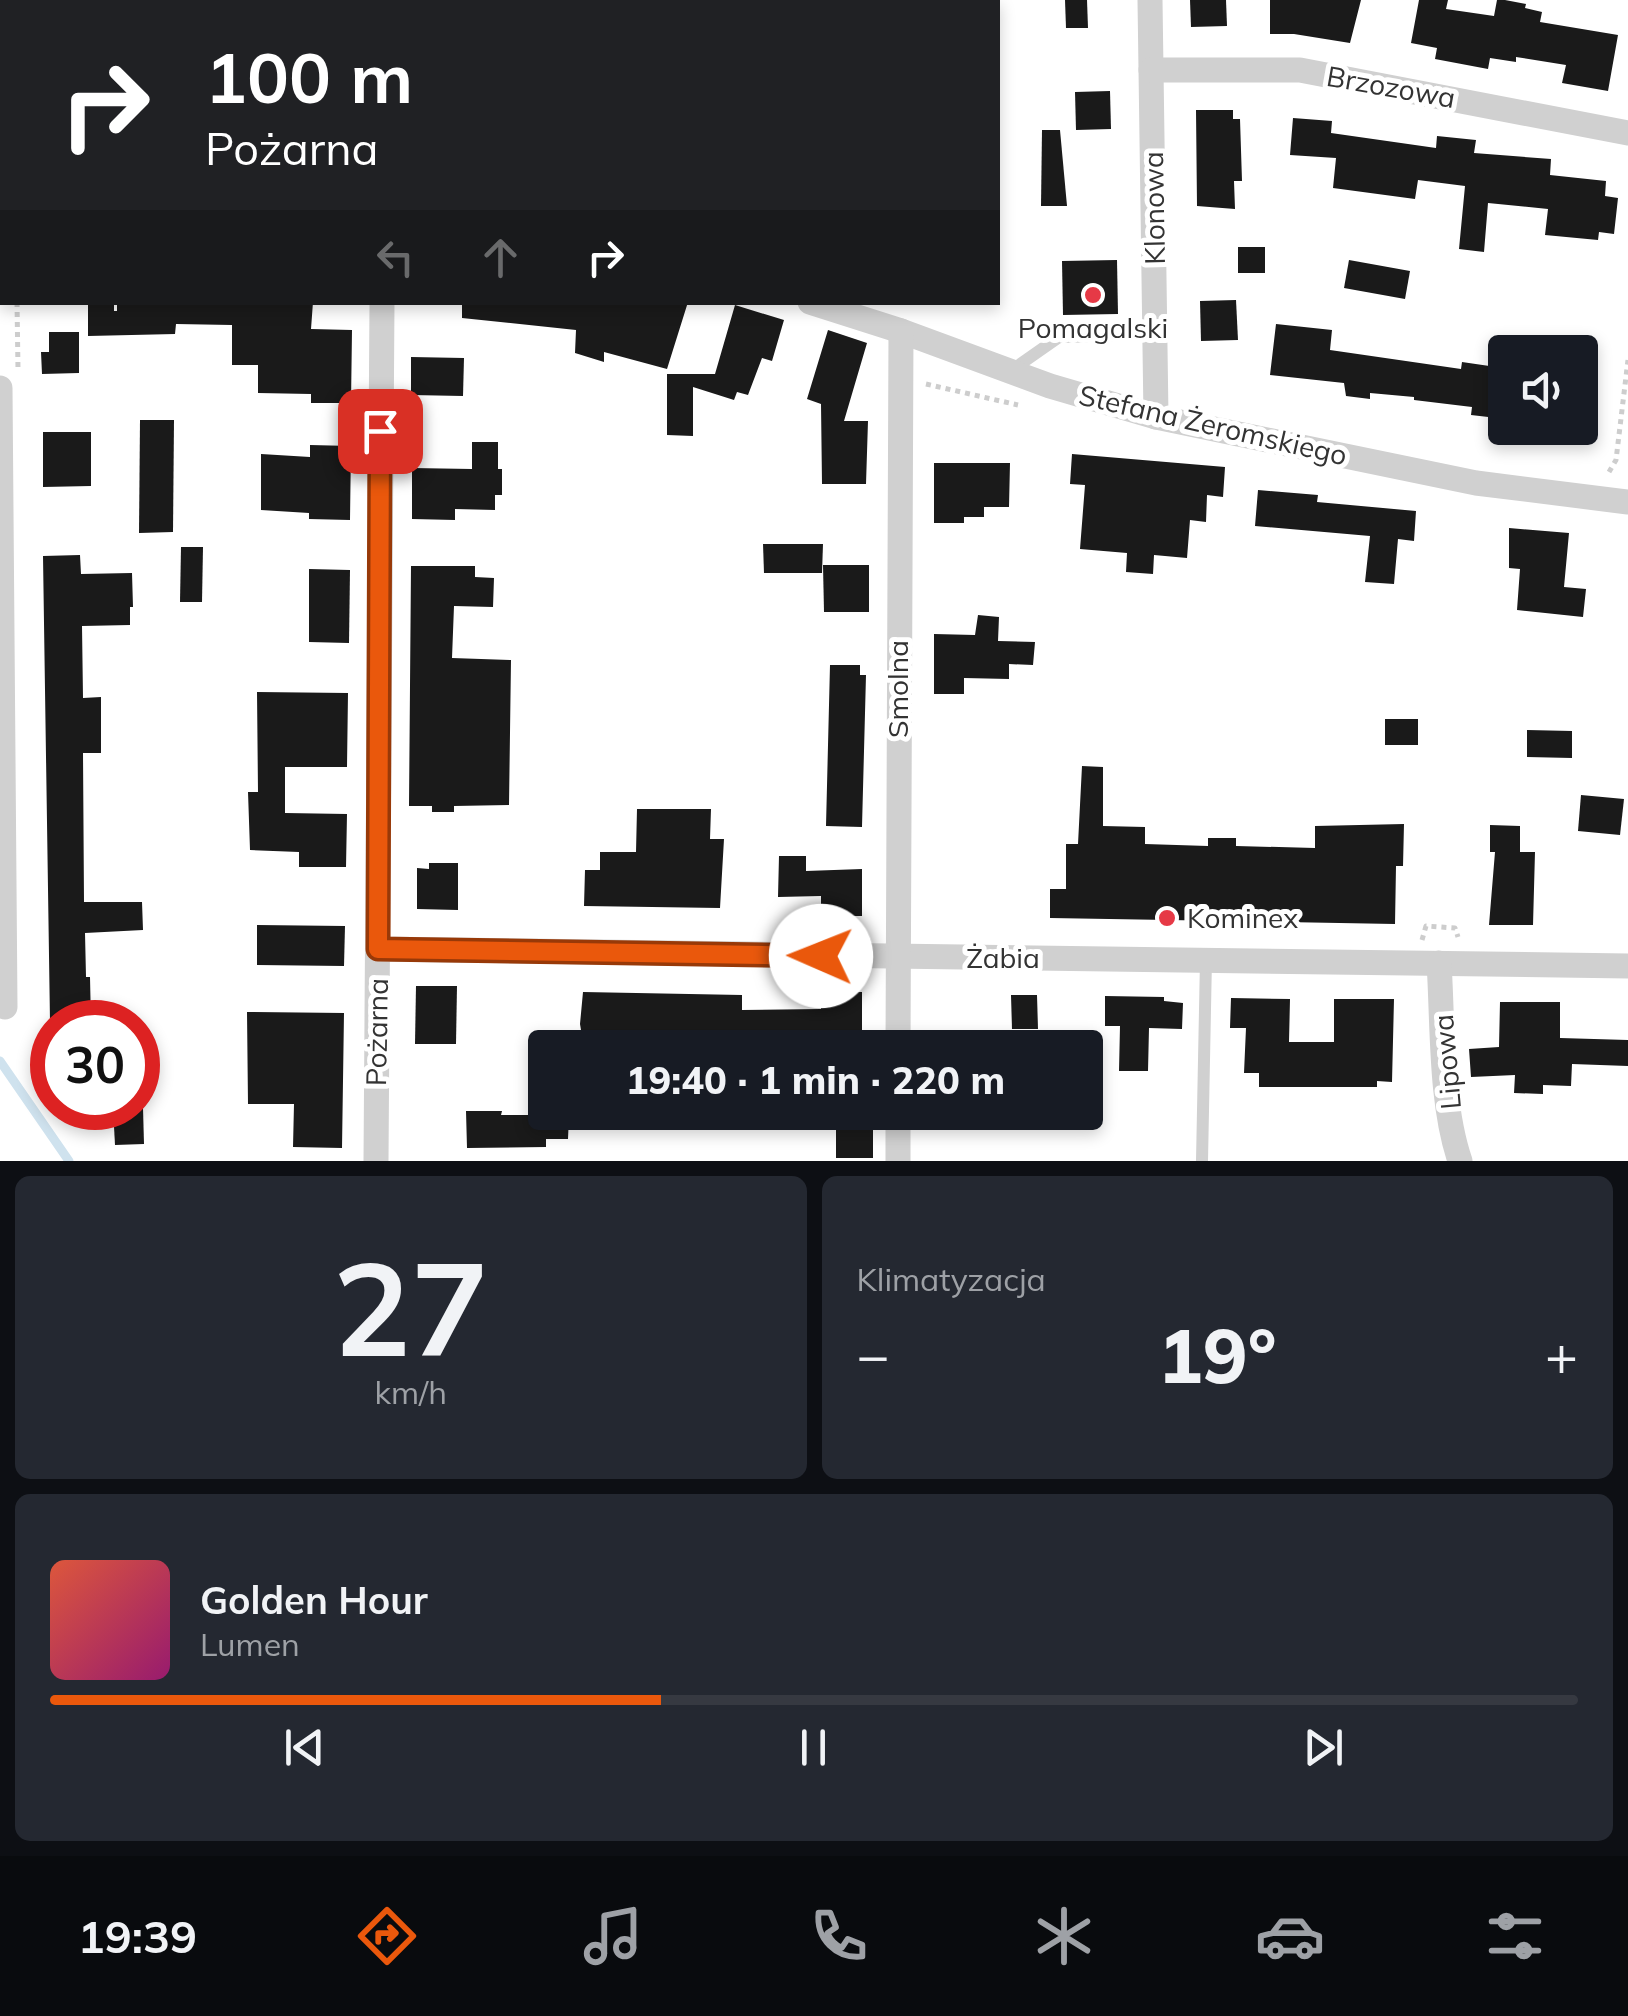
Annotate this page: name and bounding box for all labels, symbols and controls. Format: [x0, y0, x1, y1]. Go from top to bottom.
text: 100 m [205, 33, 413, 121]
icon: right [40, 40, 170, 170]
street label: Brzozowa [1324, 58, 1458, 115]
text: Pożarna [205, 120, 379, 176]
street label: Klonowa [1135, 151, 1172, 265]
icon: left [368, 230, 423, 285]
icon: ahead [473, 230, 528, 285]
icon: right [578, 230, 633, 285]
marker: Pomagalski [1082, 284, 1104, 306]
place label: Pomagalski [1018, 310, 1168, 345]
map controls [1488, 335, 1598, 445]
button: sound [1488, 335, 1598, 445]
street label: Stefana Żeromskiego [1076, 377, 1351, 472]
pin [338, 389, 423, 474]
icon: arrive [353, 404, 408, 459]
street label: Smolna [880, 640, 915, 738]
place label: Kominex [1187, 900, 1298, 935]
position arrow [769, 904, 873, 1008]
marker: Kominex [1156, 907, 1178, 929]
street label: Żabia [966, 940, 1040, 975]
street label: Pożarna [358, 978, 395, 1086]
speed limit sign: 30 [30, 1000, 160, 1130]
street label: Lipowa [1425, 1013, 1468, 1111]
text: 19:40 · 1 min · 220 m [626, 1056, 1005, 1104]
text: 27 [333, 1225, 489, 1389]
text: Klimatyzacja [857, 1259, 1046, 1299]
text: 19° [1158, 1308, 1277, 1402]
text: − [857, 1320, 890, 1389]
text: + [1545, 1320, 1578, 1389]
text: km/h [375, 1372, 447, 1412]
text: Golden Hour [200, 1576, 428, 1624]
text: Lumen [200, 1624, 300, 1664]
icon: previous [277, 1720, 332, 1775]
icon: pause [786, 1720, 841, 1775]
icon: next [1296, 1720, 1351, 1775]
icon: directions [352, 1901, 422, 1971]
icon: music [578, 1901, 648, 1971]
icon: phone [804, 1901, 874, 1971]
icon: climate [1029, 1901, 1099, 1971]
icon: car [1255, 1901, 1325, 1971]
icon: filters [1480, 1901, 1550, 1971]
text: 19:39 [78, 1908, 197, 1964]

